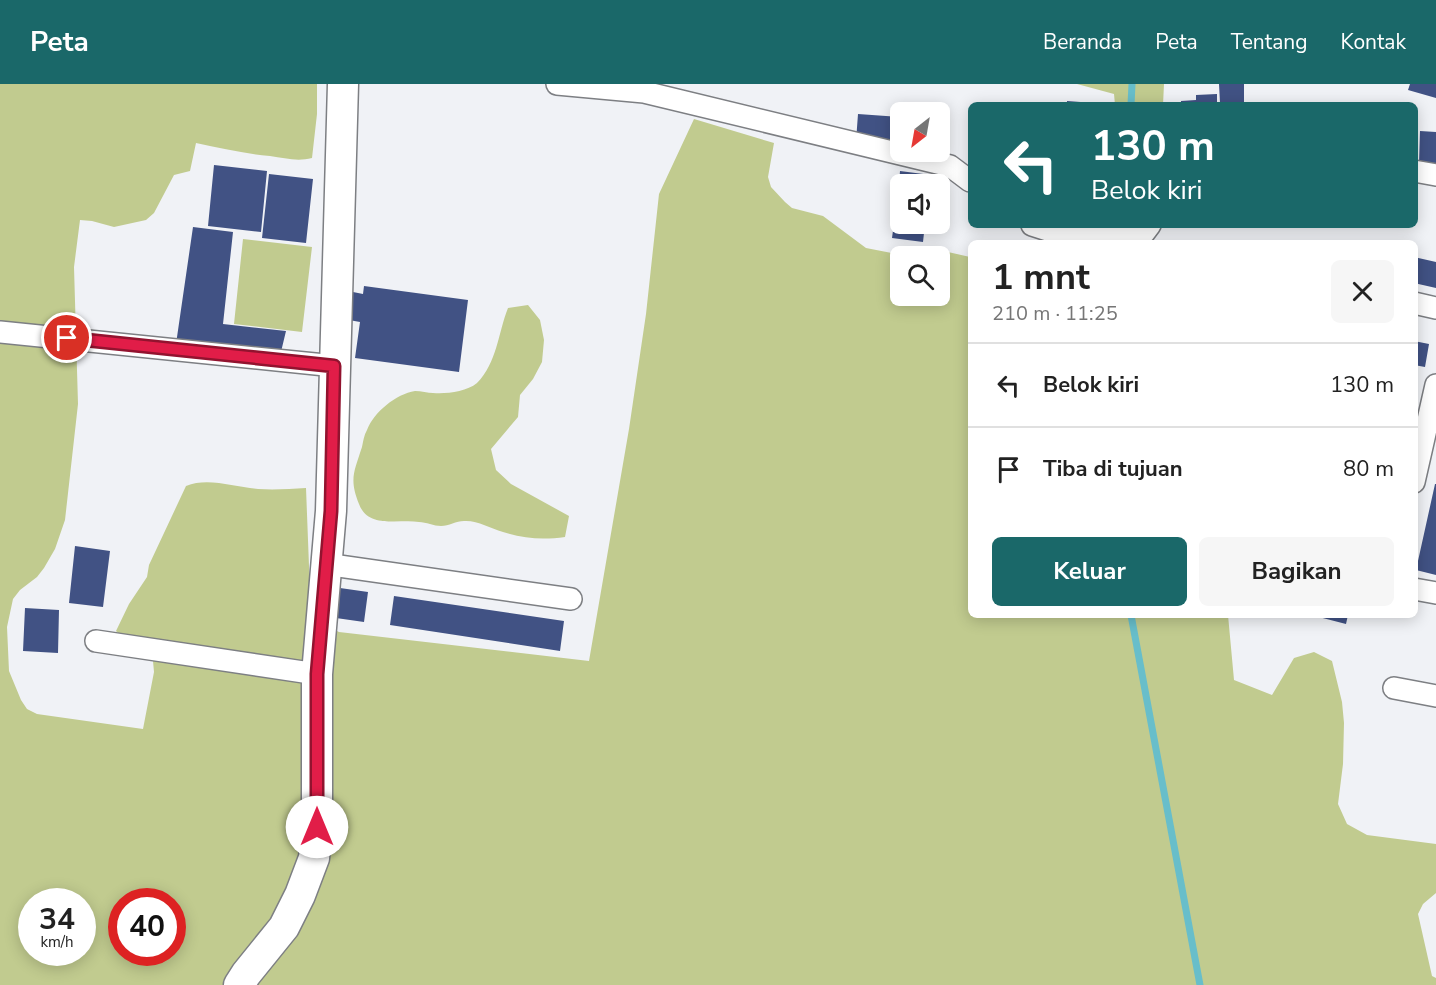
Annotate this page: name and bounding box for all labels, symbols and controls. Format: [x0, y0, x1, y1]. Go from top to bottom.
text: Peta [30, 23, 89, 61]
text: Beranda [1043, 28, 1122, 56]
text: Peta [1155, 28, 1198, 56]
text: Tentang [1231, 28, 1308, 56]
text: Kontak [1341, 28, 1406, 56]
north arrow [890, 102, 950, 162]
map controls [890, 102, 950, 306]
text: 130 m [1091, 118, 1215, 175]
icon: left [992, 126, 1070, 204]
text: Belok kiri [1091, 172, 1203, 209]
button: sound [890, 174, 950, 234]
button: search [890, 246, 950, 306]
text: 1 mnt [992, 253, 1090, 302]
button: close [1331, 260, 1394, 323]
text: 210 m · 11:25 [992, 300, 1118, 327]
pin [41, 312, 92, 363]
icon: arrive [50, 321, 83, 354]
icon: left [992, 369, 1025, 402]
text: Belok kiri [1043, 370, 1139, 400]
text: 130 m [1330, 370, 1394, 400]
icon: arrive [992, 453, 1025, 486]
text: Tiba di tujuan [1043, 454, 1183, 484]
text: 80 m [1343, 454, 1394, 484]
button: Keluar [992, 537, 1187, 606]
button: Bagikan [1199, 537, 1394, 606]
position arrow [285, 795, 349, 859]
speed limit sign: 40 [108, 888, 186, 966]
text: 34 [39, 899, 75, 940]
text: km/h [40, 932, 74, 952]

